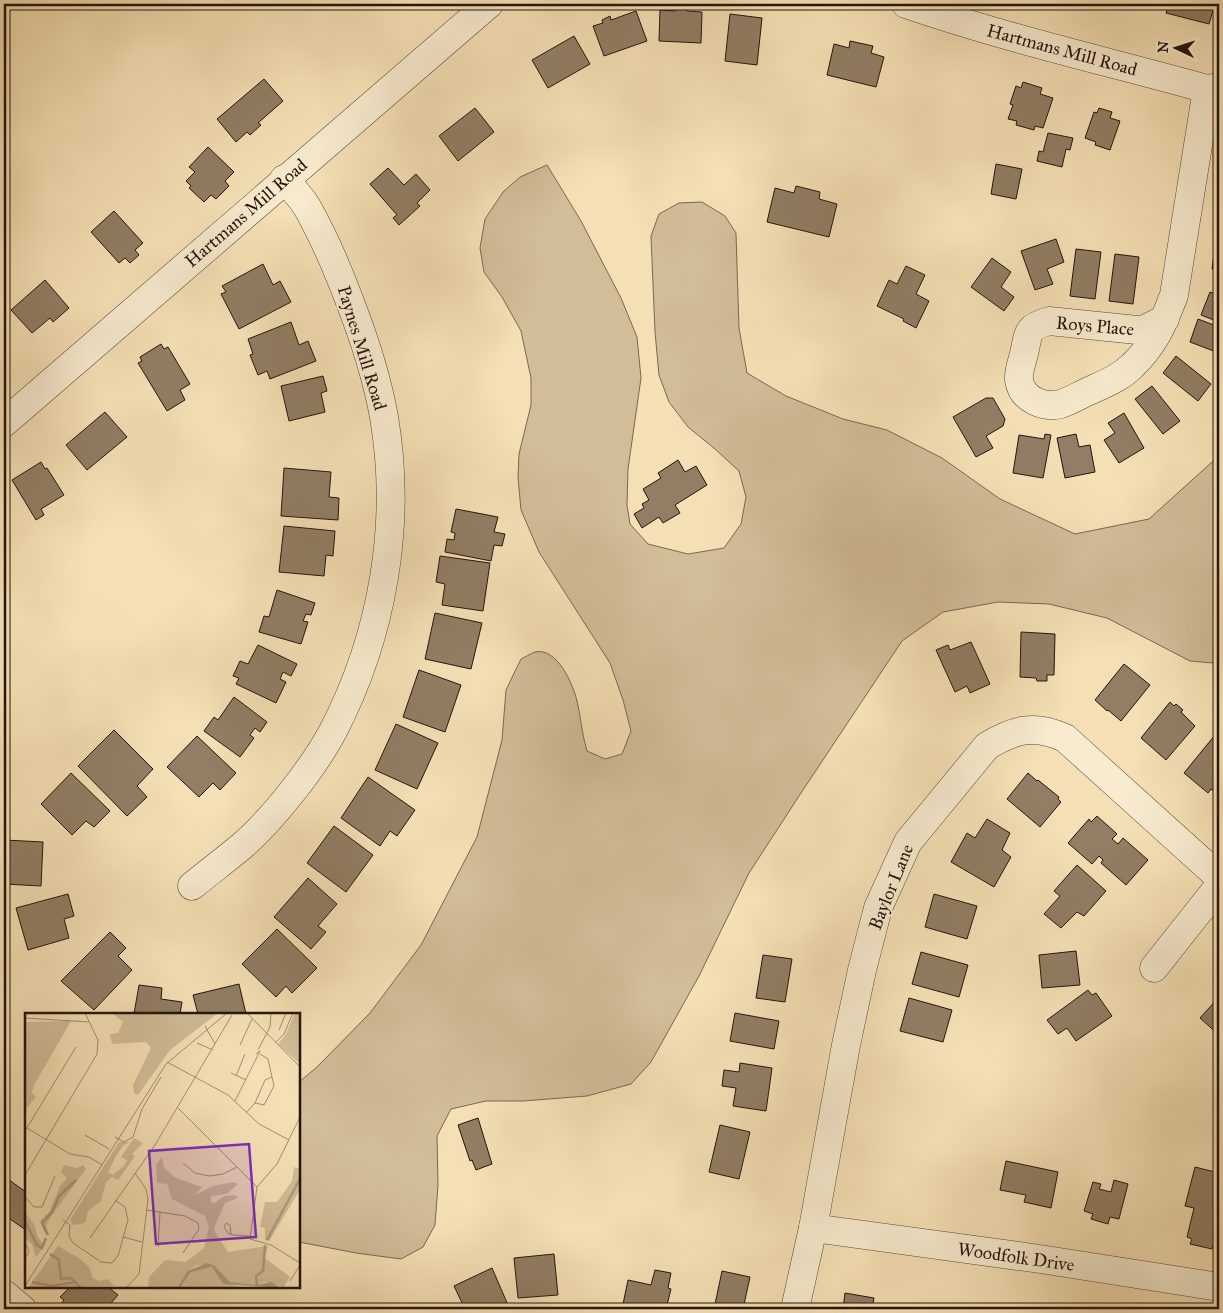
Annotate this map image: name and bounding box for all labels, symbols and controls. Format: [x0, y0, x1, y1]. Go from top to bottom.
street label: Hartmans Mill Road [984, 19, 1140, 81]
north arrow [1150, 22, 1200, 72]
text: N [1155, 40, 1172, 54]
street label: Hartmans Mill Road [180, 154, 312, 272]
street label: Paynes Mill Road [333, 283, 391, 413]
street label: Roys Place [1055, 312, 1135, 340]
street label: Baylor Lane [864, 841, 918, 933]
inset map [25, 1013, 300, 1288]
street label: Woodfolk Drive [956, 1238, 1076, 1276]

